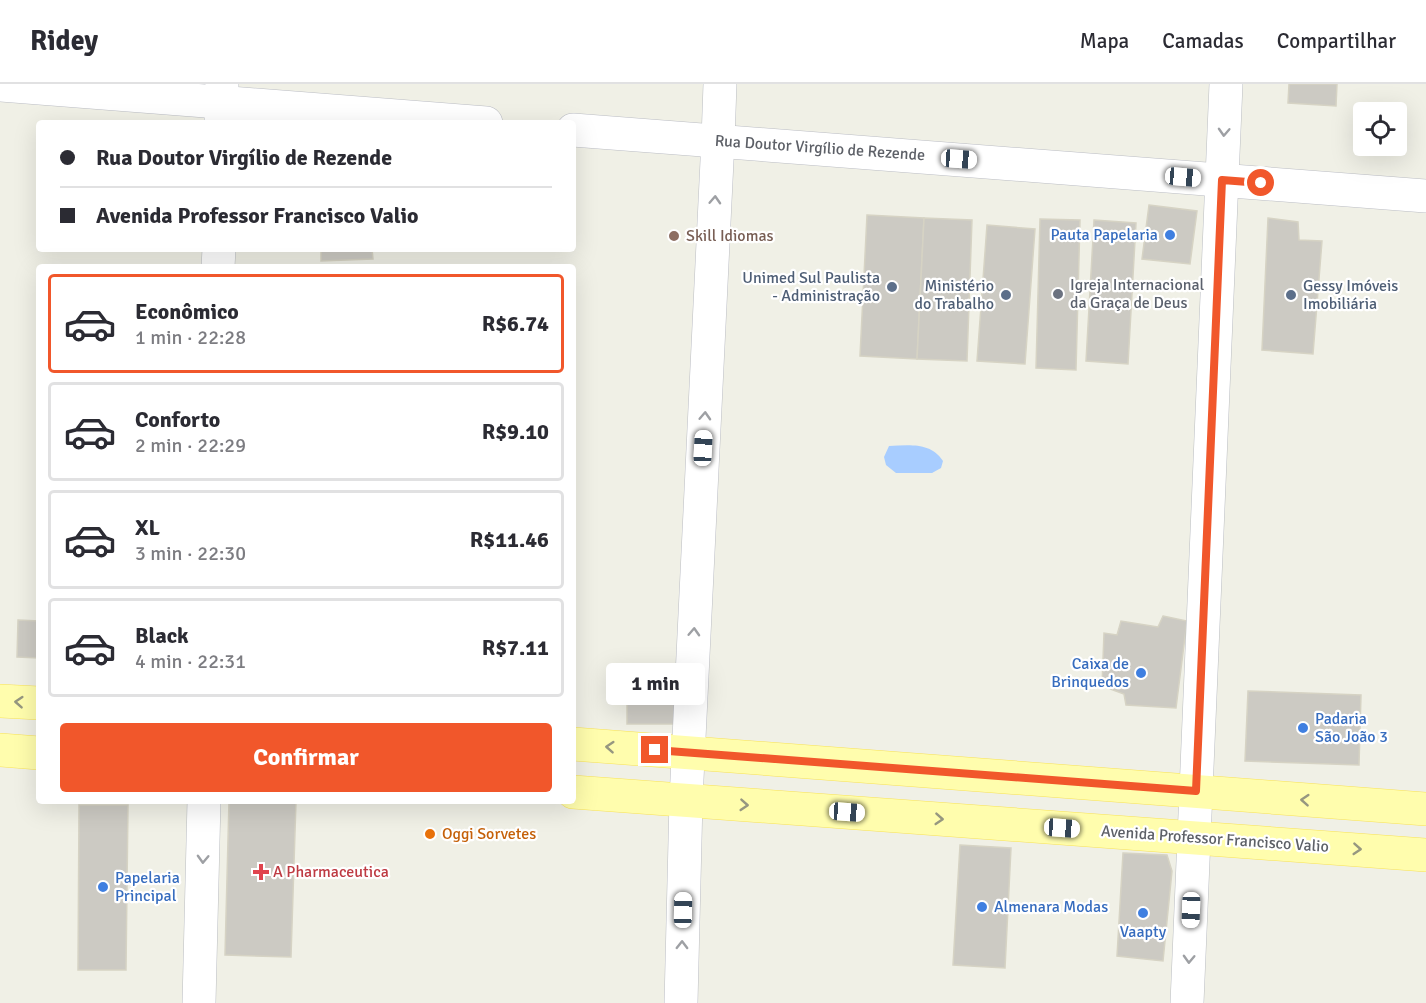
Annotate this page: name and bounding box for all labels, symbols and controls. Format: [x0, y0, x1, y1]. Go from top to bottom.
text: Ridey [30, 24, 98, 58]
text: Mapa [1080, 28, 1129, 54]
text: Camadas [1162, 28, 1244, 54]
text: Compartilhar [1277, 28, 1396, 54]
map controls [1353, 102, 1407, 156]
button: locate [1353, 102, 1407, 156]
one-way arrow [1218, 127, 1231, 136]
street label: Rua Doutor Virgílio de Rezende [714, 131, 926, 165]
text: Rua Doutor Virgílio de Rezende [96, 144, 392, 171]
car [940, 149, 978, 169]
car [1164, 166, 1202, 188]
route start [1247, 169, 1274, 196]
one-way arrow [709, 196, 722, 205]
text: Avenida Professor Francisco Valio [96, 202, 419, 229]
place label: Pauta Papelaria [1050, 225, 1158, 245]
place label: Skill Idiomas [686, 226, 774, 246]
marker: Pauta Papelaria [1163, 228, 1177, 242]
marker: Skill Idiomas [667, 229, 681, 243]
place label: Unimed Sul Paulista - Administração [742, 268, 880, 306]
place label: Igreja Internacional da Graça de Deus [1070, 275, 1205, 313]
place label: Ministério do Trabalho [914, 276, 994, 314]
place label: Gessy Imóveis Imobiliária [1303, 276, 1398, 314]
marker: Unimed Sul Paulista - Administração [885, 280, 899, 294]
marker: Igreja Internacional da Graça de Deus [1051, 287, 1065, 301]
marker: Ministério do Trabalho [999, 288, 1013, 302]
marker: Gessy Imóveis Imobiliária [1284, 288, 1298, 302]
icon: car [63, 297, 117, 351]
text: Econômico [135, 298, 239, 325]
text: R$6.74 [482, 310, 549, 337]
text: 1 min · 22:28 [135, 325, 246, 350]
icon: car [63, 405, 117, 459]
text: Conforto [135, 406, 220, 433]
one-way arrow [698, 411, 711, 420]
text: R$9.10 [482, 418, 549, 445]
car [693, 430, 713, 466]
text: 2 min · 22:29 [135, 433, 246, 458]
icon: car [63, 513, 117, 567]
text: XL [135, 514, 160, 541]
text: R$11.46 [470, 526, 549, 553]
text: 3 min · 22:30 [135, 541, 246, 566]
icon: car [63, 621, 117, 675]
text: Black [135, 622, 189, 649]
one-way arrow [688, 627, 701, 636]
text: R$7.11 [482, 634, 549, 661]
text: 4 min · 22:31 [135, 649, 246, 674]
place label: Caixa de Brinquedos [1051, 654, 1129, 692]
callout: 1 min [606, 663, 704, 705]
marker: Caixa de Brinquedos [1134, 666, 1148, 680]
text: 1 min [631, 671, 680, 696]
one-way arrow [15, 696, 24, 709]
place label: Padaria São João 3 [1315, 709, 1388, 747]
marker: Padaria São João 3 [1296, 721, 1310, 735]
button: Confirmar [60, 723, 552, 792]
route end [641, 736, 668, 763]
one-way arrow [605, 741, 614, 754]
one-way arrow [1300, 794, 1309, 807]
one-way arrow [740, 798, 749, 811]
car [828, 802, 866, 822]
one-way arrow [934, 812, 943, 825]
car [1043, 818, 1081, 838]
street label: Avenida Professor Francisco Valio [1100, 821, 1330, 857]
place label: Oggi Sorvetes [442, 824, 536, 844]
marker: Oggi Sorvetes [423, 827, 437, 841]
one-way arrow [1352, 843, 1361, 856]
one-way arrow [197, 855, 209, 864]
place label: A Pharmaceutica [273, 862, 389, 882]
marker: A Pharmaceutica [254, 865, 268, 879]
place label: Papelaria Principal [115, 868, 180, 906]
marker: Papelaria Principal [96, 880, 110, 894]
car [674, 892, 692, 928]
car [1181, 892, 1201, 928]
place label: Almenara Modas [994, 897, 1108, 917]
marker: Almenara Modas [975, 900, 989, 914]
marker: Vaapty [1136, 906, 1150, 920]
place label: Vaapty [1120, 922, 1167, 942]
one-way arrow [676, 940, 688, 949]
one-way arrow [1183, 954, 1195, 963]

